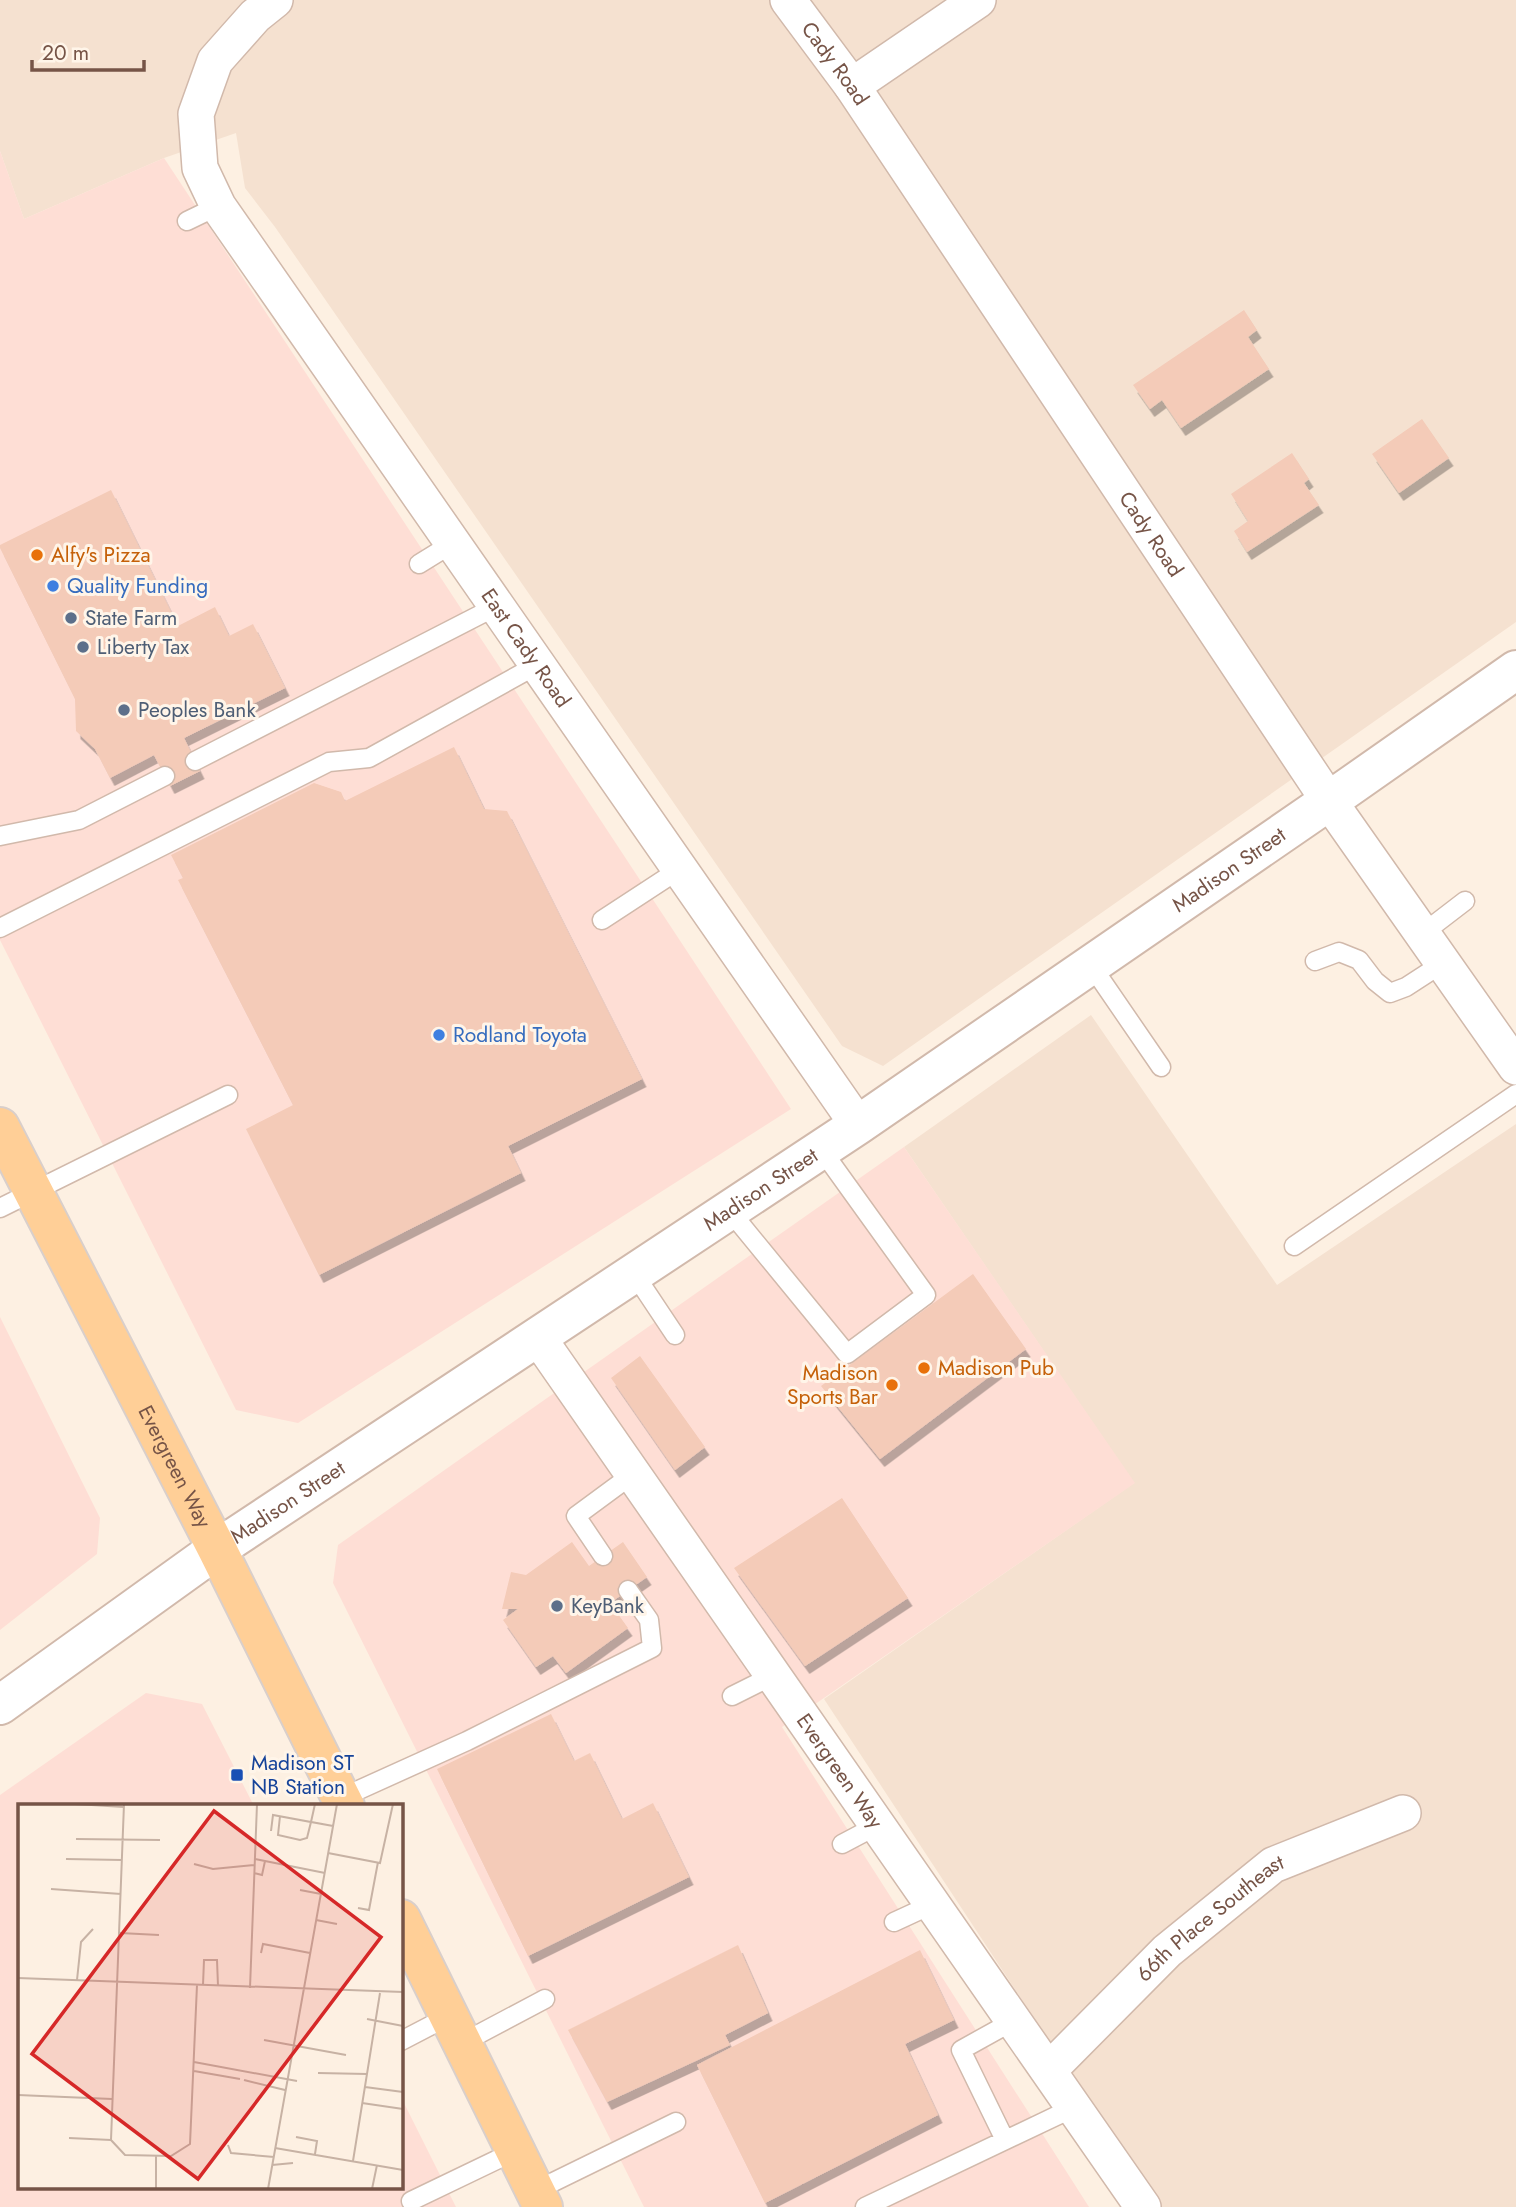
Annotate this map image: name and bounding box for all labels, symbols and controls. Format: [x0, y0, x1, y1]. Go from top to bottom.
street label: Cady Road [794, 15, 876, 111]
scale bar [32, 28, 144, 72]
text: 20 m [42, 38, 89, 68]
street label: Cady Road [1112, 485, 1191, 583]
place label: Alfy's Pizza [51, 540, 151, 570]
marker: Alfy's Pizza [29, 547, 45, 563]
place label: Quality Funding [67, 571, 208, 601]
marker: Quality Funding [45, 578, 61, 594]
street label: East Cady Road [474, 582, 578, 714]
place label: State Farm [85, 603, 177, 633]
marker: State Farm [63, 610, 79, 626]
place label: Liberty Tax [97, 632, 189, 662]
marker: Liberty Tax [75, 639, 91, 655]
place label: Peoples Bank [138, 695, 256, 725]
marker: Peoples Bank [116, 702, 132, 718]
street label: Madison Street [1166, 820, 1292, 920]
place label: Rodland Toyota [453, 1020, 587, 1050]
marker: Rodland Toyota [431, 1027, 447, 1043]
street label: Madison Street [697, 1141, 824, 1238]
place label: Madison Pub [938, 1353, 1054, 1383]
place label: Madison Sports Bar [787, 1358, 879, 1412]
marker: Madison Pub [916, 1360, 932, 1376]
marker: Madison Sports Bar [884, 1377, 900, 1393]
street label: Evergreen Way [131, 1400, 219, 1534]
street label: Madison Street [224, 1453, 351, 1551]
place label: KeyBank [571, 1591, 645, 1621]
marker: KeyBank [549, 1598, 565, 1614]
street label: Evergreen Way [789, 1707, 891, 1835]
place label: Madison ST NB Station [251, 1748, 354, 1802]
marker: Madison ST NB Station [229, 1767, 245, 1783]
inset map [18, 1804, 402, 2190]
street label: 66th Place Southeast [1130, 1847, 1288, 1989]

